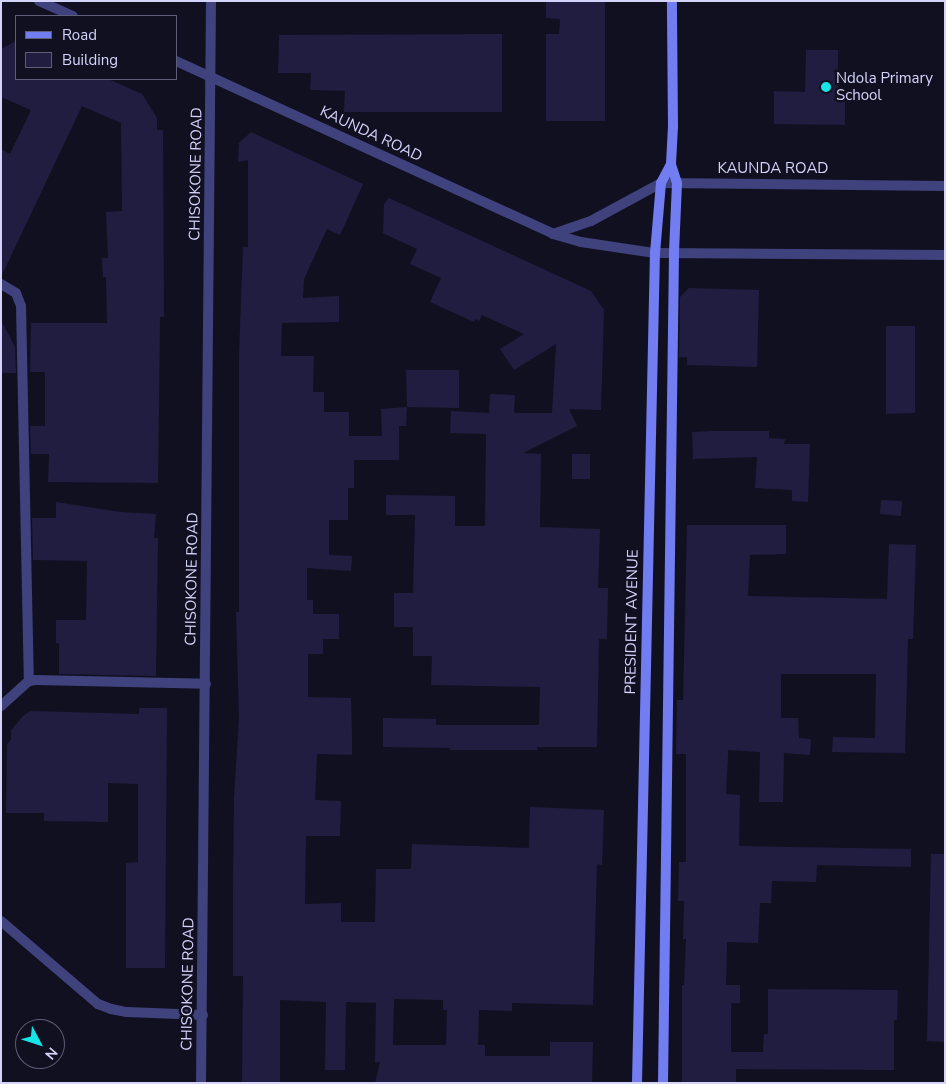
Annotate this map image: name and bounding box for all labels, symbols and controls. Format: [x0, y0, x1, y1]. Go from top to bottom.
legend [15, 15, 178, 80]
text: Road [62, 25, 97, 45]
text: Building [62, 50, 118, 70]
place label: Ndola Primary School [836, 69, 933, 104]
marker: Ndola Primary School [820, 81, 832, 93]
street label: KAUNDA ROAD [317, 102, 425, 166]
street label: CHISOKONE ROAD [186, 107, 206, 241]
street label: KAUNDA ROAD [718, 160, 828, 178]
street label: CHISOKONE ROAD [182, 512, 202, 646]
street label: PRESIDENT AVENUE [622, 549, 642, 695]
street label: CHISOKONE ROAD [178, 917, 198, 1051]
north arrow [15, 1019, 65, 1069]
text: N [40, 1043, 62, 1063]

